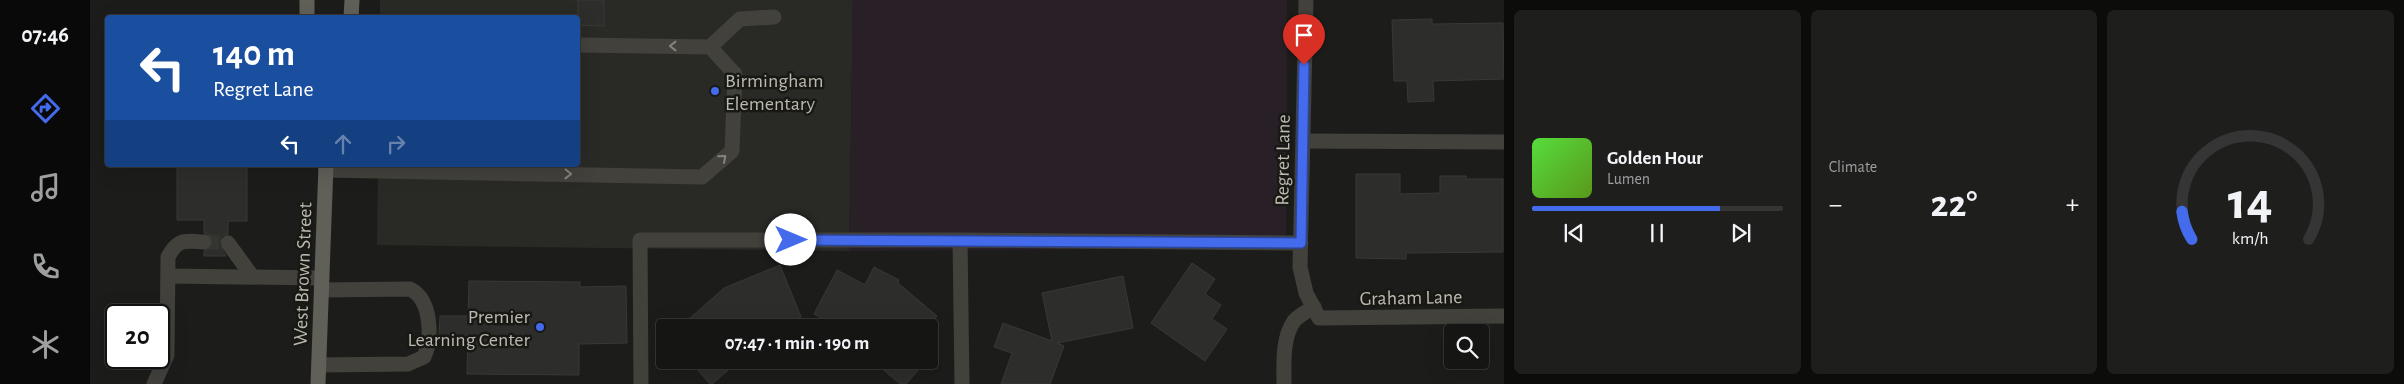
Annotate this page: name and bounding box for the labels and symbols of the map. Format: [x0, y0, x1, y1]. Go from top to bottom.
pin [1283, 14, 1325, 65]
one-way arrow [668, 41, 676, 51]
place label: Birmingham Elementary [725, 71, 823, 114]
marker: Birmingham Elementary [709, 85, 721, 97]
street label: Regret Lane [1272, 114, 1294, 206]
one-way arrow [718, 155, 727, 164]
one-way arrow [564, 169, 572, 179]
street label: West Brown Street [290, 201, 316, 346]
position arrow [764, 213, 816, 265]
street label: Graham Lane [1359, 287, 1463, 309]
speed limit sign: 20 [105, 304, 170, 369]
place label: Premier Learning Center [407, 307, 531, 350]
marker: Premier Learning Center [534, 321, 546, 333]

